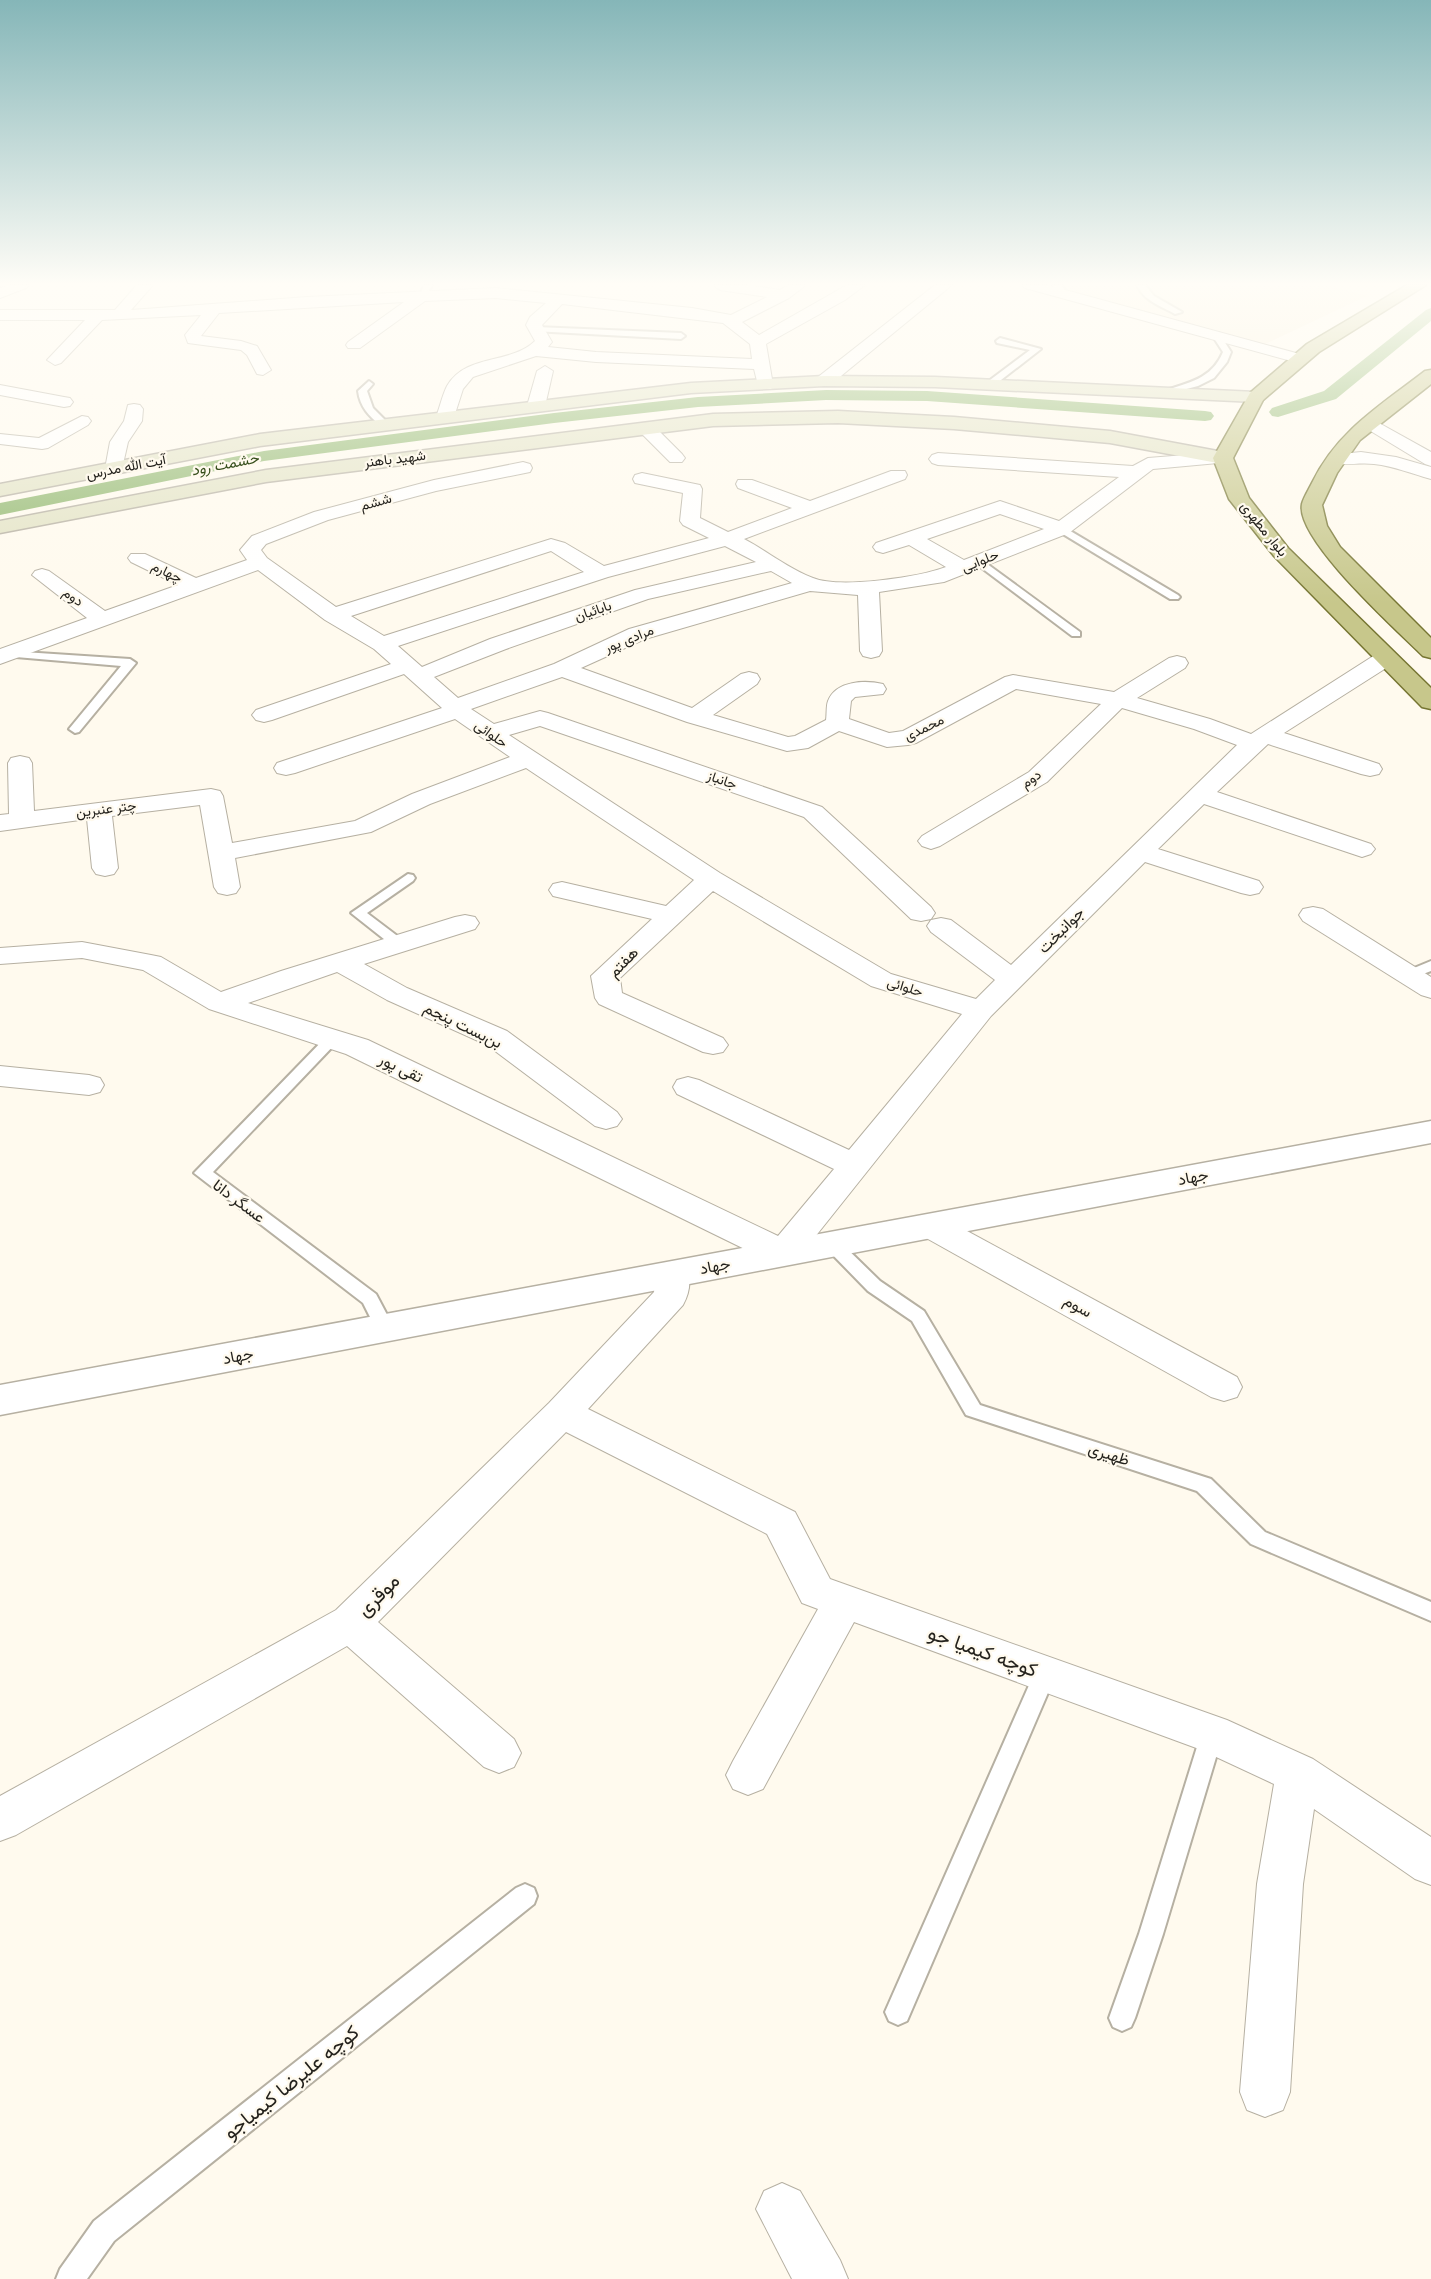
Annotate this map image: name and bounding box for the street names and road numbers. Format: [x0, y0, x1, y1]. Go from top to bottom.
street label: شهید باهنر [362, 447, 427, 471]
street label: آیت الله مدرس [85, 451, 169, 483]
street label: ششم [358, 490, 394, 514]
street label: بلوار مطهری [1237, 498, 1291, 560]
street label: حلوایی [959, 546, 1001, 576]
street label: چهارم [148, 558, 185, 587]
street label: دوم [59, 584, 87, 610]
street label: بابائیان [572, 597, 614, 625]
street label: مرادی پور [601, 621, 656, 658]
street label: محمدی [901, 711, 947, 745]
street label: حلوائی [471, 717, 511, 751]
street label: دوم [1017, 766, 1045, 792]
street label: جانباز [704, 767, 739, 793]
street label: چتر عنبرین [75, 797, 137, 822]
street label: جوانبخت [1034, 903, 1089, 958]
street label: هفتم [604, 943, 643, 982]
street label: حلوائی [885, 974, 925, 1000]
street label: بن‌بست پنجم [420, 998, 505, 1054]
street label: تقی پور [374, 1049, 426, 1088]
street label: جهاد [1176, 1165, 1210, 1190]
street label: عسگر دانا [208, 1175, 269, 1228]
street label: جهاد [698, 1254, 732, 1279]
street label: سوم [1060, 1291, 1095, 1322]
street label: جهاد [221, 1344, 255, 1369]
street label: ظهیری [1086, 1438, 1132, 1471]
street label: موقری [352, 1569, 405, 1622]
street label: کوچه کیمیا جو [924, 1620, 1041, 1684]
street label: کوچه علیرضا کیمیاجو [218, 2020, 365, 2146]

